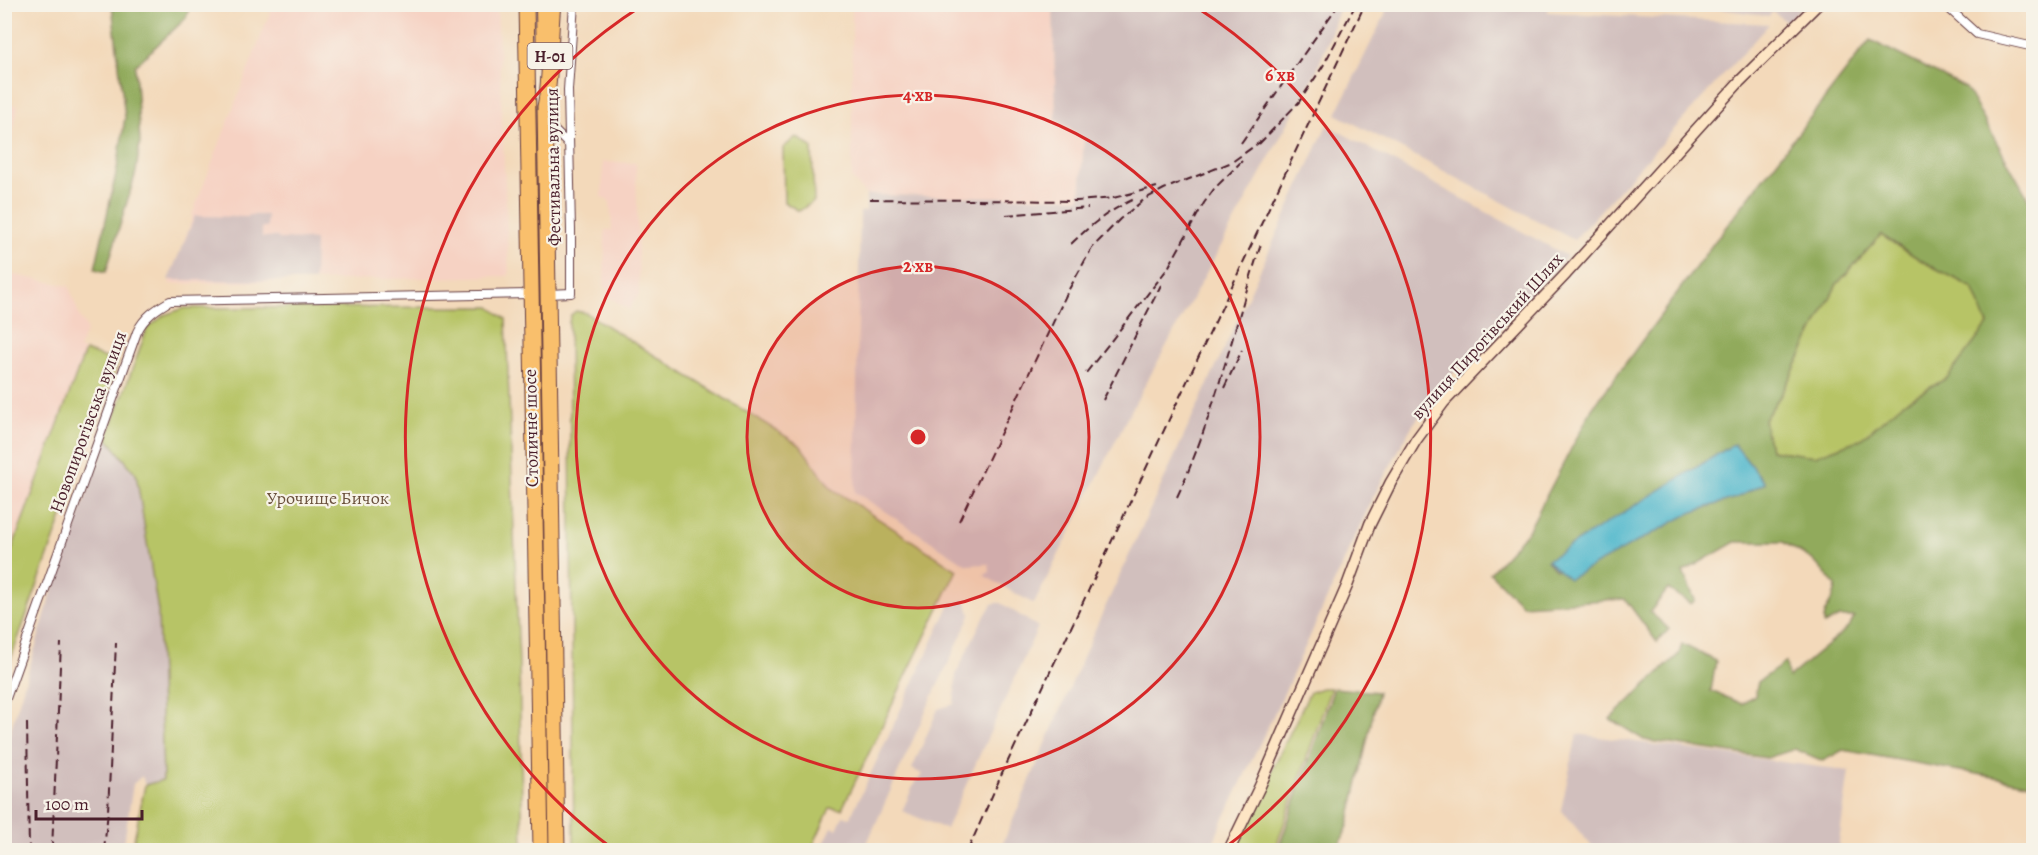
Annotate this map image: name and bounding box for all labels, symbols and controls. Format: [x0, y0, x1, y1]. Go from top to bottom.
road number: Н-01 [528, 43, 572, 69]
text: 6 хв [1265, 63, 1295, 87]
text: 4 хв [903, 83, 933, 107]
street label: Фестивальна вулиця [540, 88, 566, 246]
street label: вулиця Пирогівський Шлях [1406, 247, 1568, 425]
text: 2 хв [903, 254, 933, 278]
street label: Новопирогівська вулиця [44, 328, 132, 516]
street label: Столичне шосе [518, 369, 544, 487]
centre of rings [908, 427, 928, 447]
park label: Урочище Бичок [267, 486, 389, 510]
scale bar [36, 783, 142, 821]
text: 100 m [45, 792, 89, 816]

